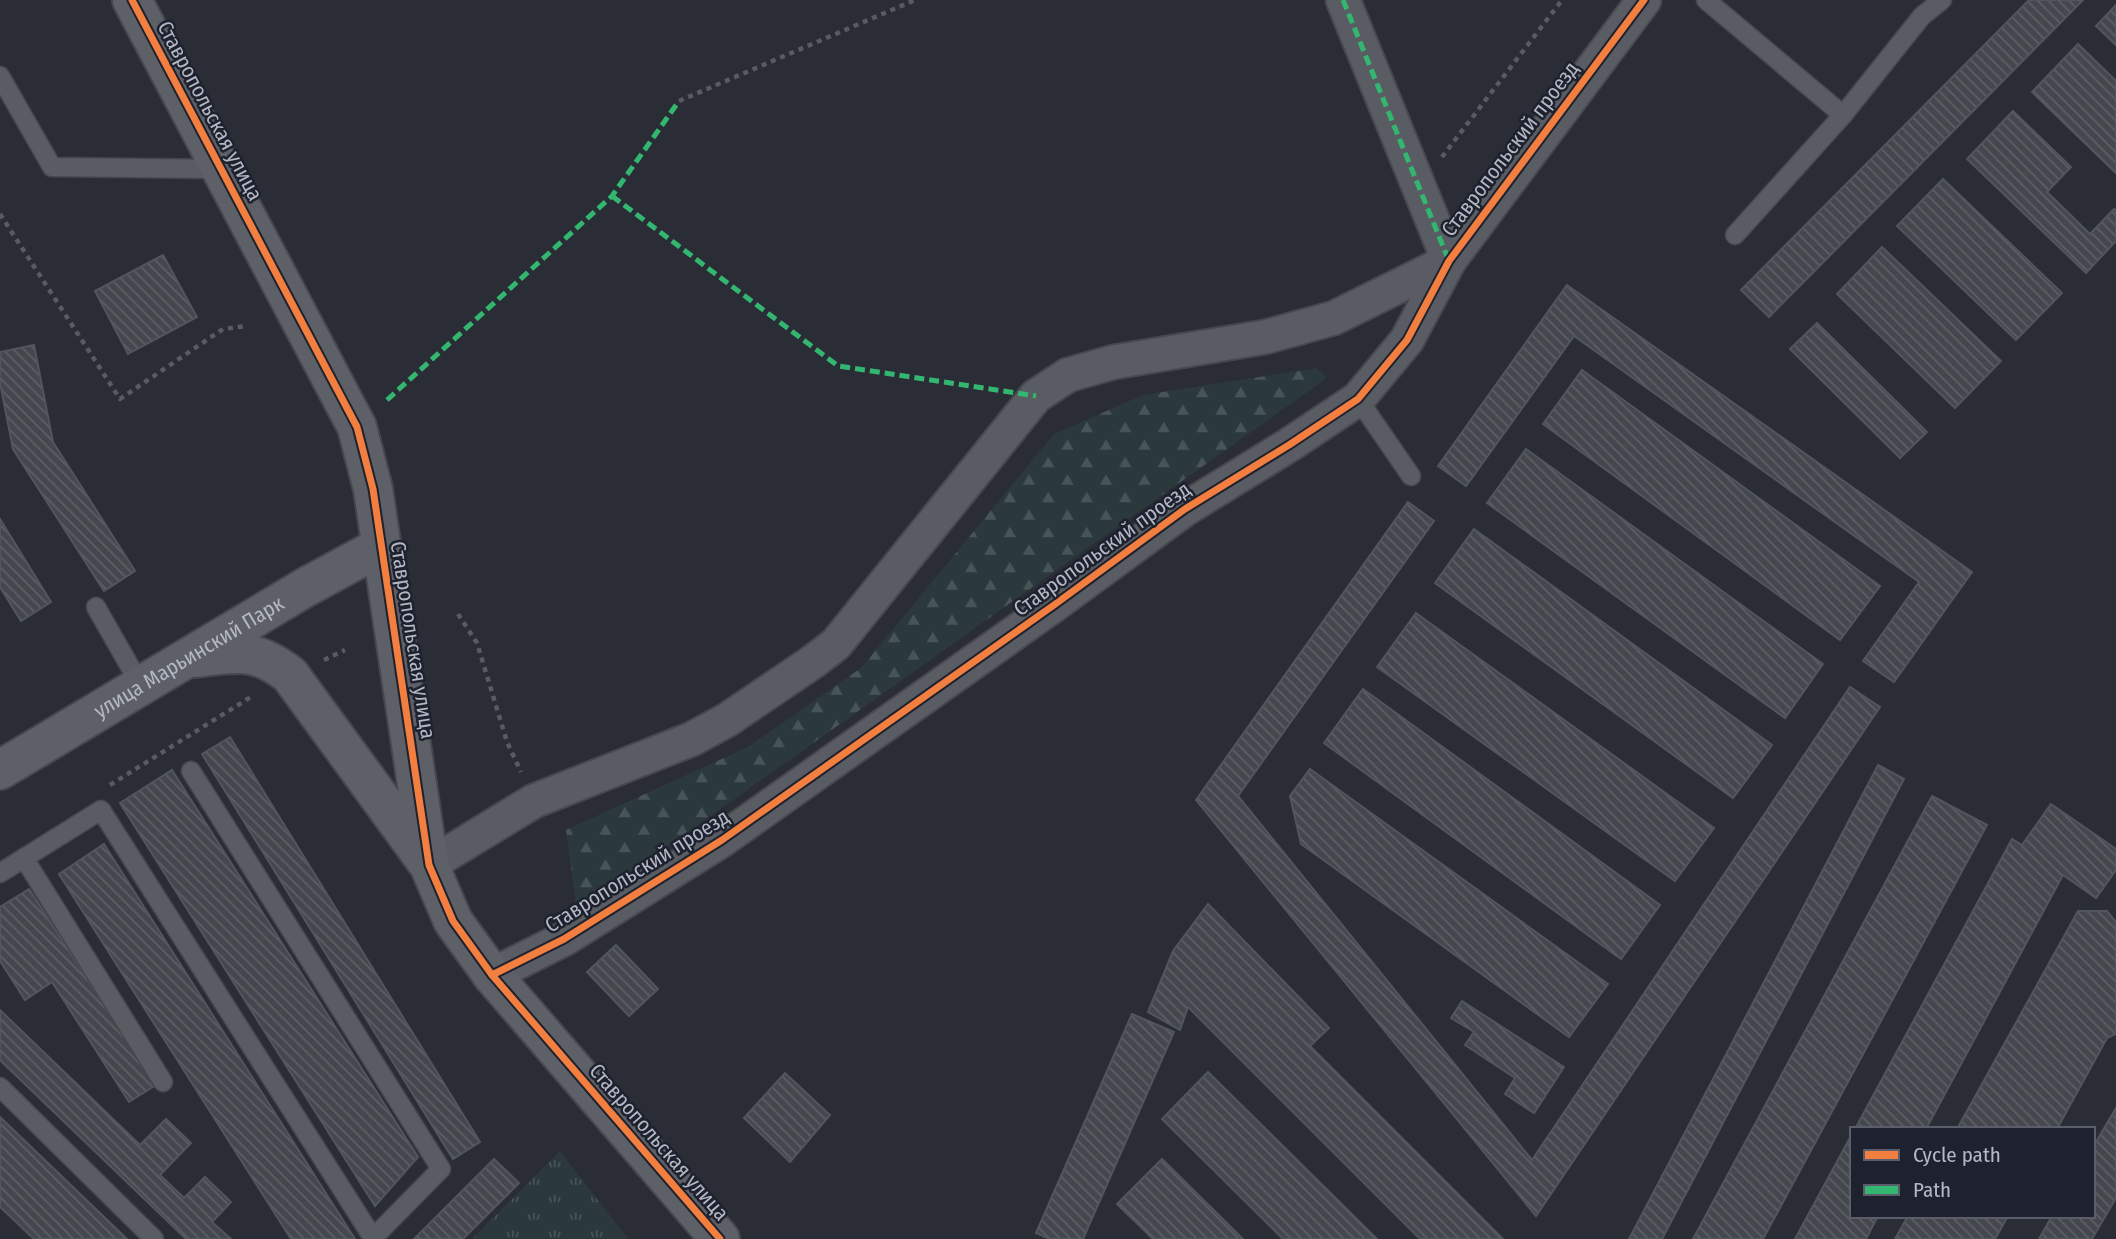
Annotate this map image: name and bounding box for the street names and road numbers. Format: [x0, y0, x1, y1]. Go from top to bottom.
street label: Ставропольская улица [152, 17, 268, 205]
street label: Ставропольский проезд [1436, 56, 1584, 242]
street label: Ставропольский проезд [1009, 476, 1195, 622]
street label: Ставропольская улица [385, 539, 441, 741]
street label: улица Марьинский Парк [89, 590, 289, 724]
street label: Ставропольский проезд [540, 804, 734, 938]
street label: Ставропольская улица [584, 1058, 734, 1226]

